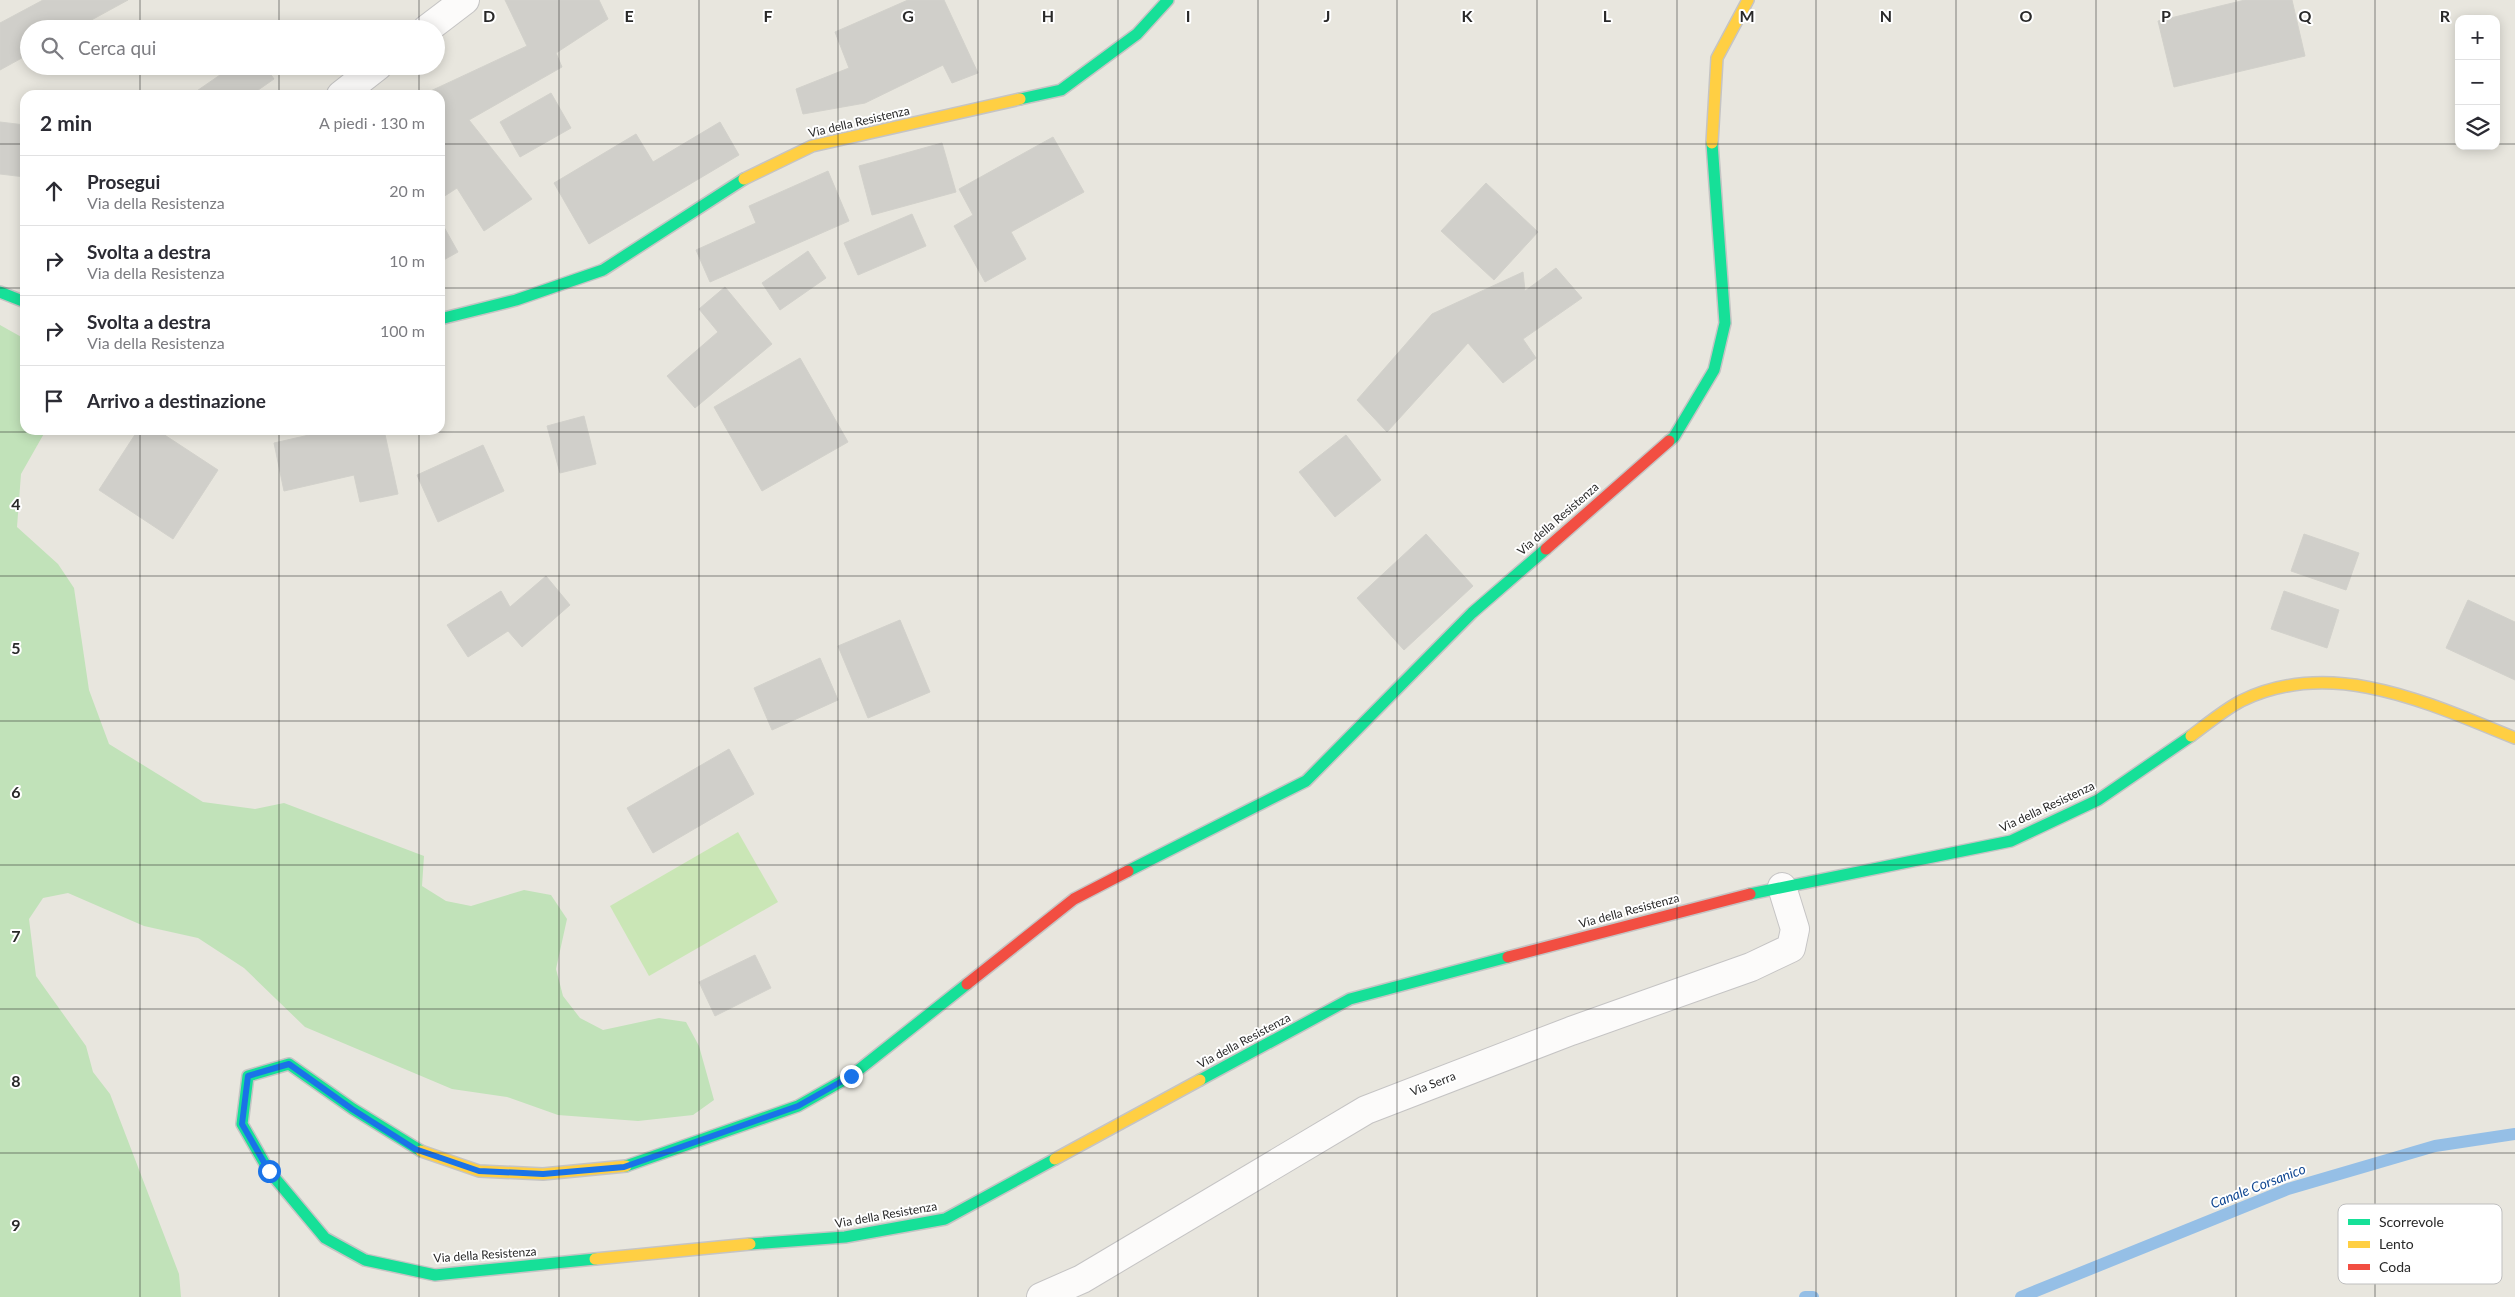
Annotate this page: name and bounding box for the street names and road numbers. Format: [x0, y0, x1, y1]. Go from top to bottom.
street label: Via della Resistenza [807, 103, 911, 140]
street label: Via della Resistenza [1514, 479, 1602, 558]
street label: Via della Resistenza [1997, 778, 2097, 835]
street label: Via della Resistenza [1577, 890, 1681, 931]
street label: Via della Resistenza [1195, 1010, 1293, 1071]
street label: Via Serra [1408, 1068, 1458, 1099]
street label: Via della Resistenza [834, 1198, 938, 1231]
street label: Via della Resistenza [433, 1243, 537, 1266]

